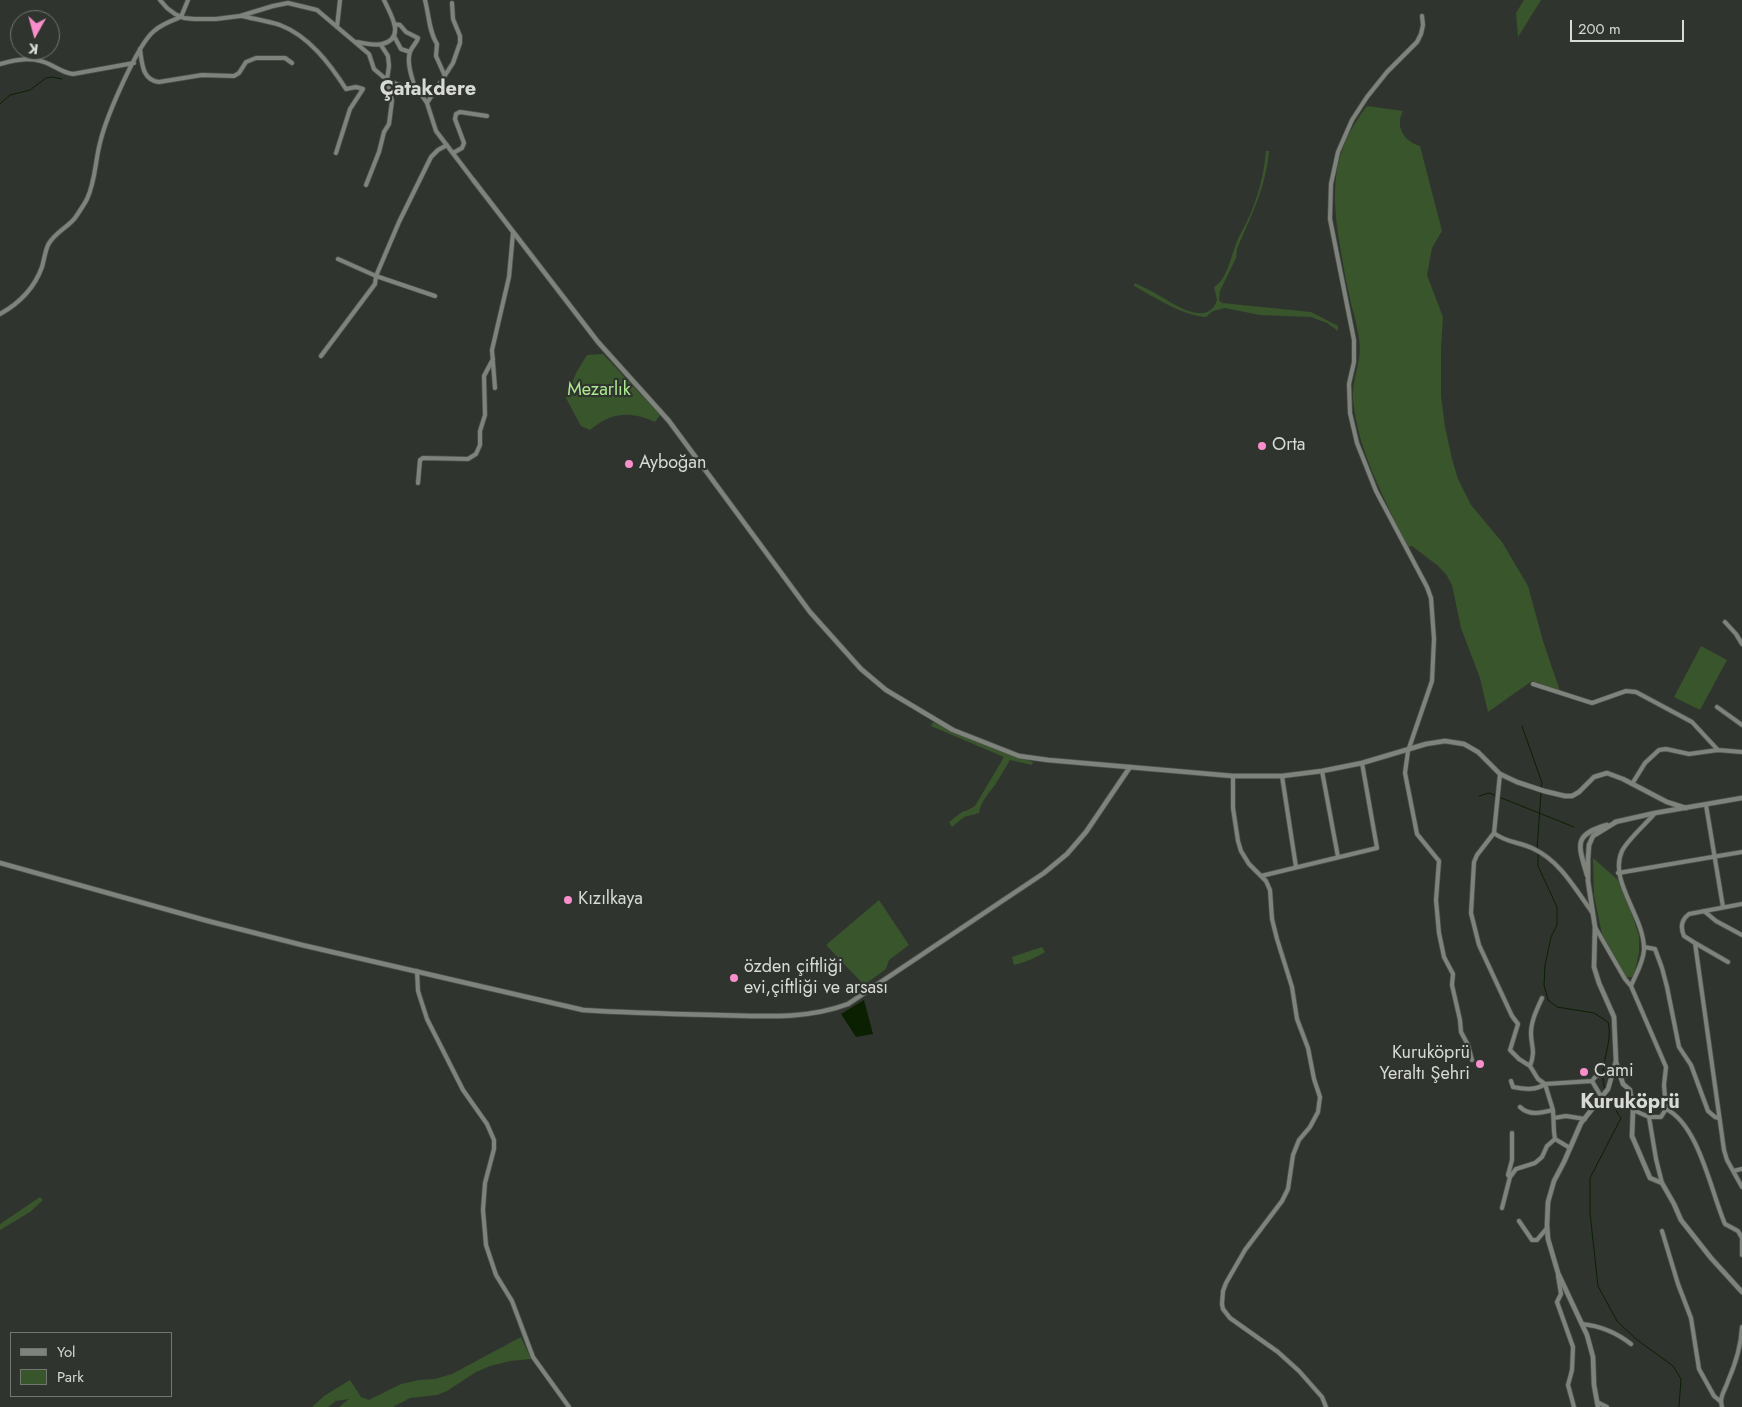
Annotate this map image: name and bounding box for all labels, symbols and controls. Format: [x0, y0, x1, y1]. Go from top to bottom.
north arrow [10, 10, 60, 60]
scale bar [1572, 10, 1686, 42]
text: 200 m [1578, 18, 1621, 40]
text: K [27, 38, 39, 59]
district label: Çatakdere [380, 78, 476, 102]
park label: Mezarlık [567, 380, 631, 402]
place label: Orta [1272, 435, 1305, 457]
marker: Orta [1256, 440, 1268, 452]
place label: Ayboğan [639, 453, 706, 475]
marker: Ayboğan [623, 458, 635, 470]
place label: Kızılkaya [578, 889, 643, 911]
marker: Kızılkaya [562, 894, 574, 906]
place label: özden çiftliği evi,çiftliği ve arsası [744, 957, 888, 1000]
marker: özden çiftliği evi,çiftliği ve arsası [728, 972, 740, 984]
place label: Kuruköprü Yeraltı Şehri [1380, 1043, 1470, 1086]
marker: Kuruköprü Yeraltı Şehri [1474, 1058, 1486, 1070]
place label: Cami [1594, 1061, 1634, 1083]
marker: Cami [1578, 1066, 1590, 1078]
district label: Kuruköprü [1580, 1091, 1680, 1115]
legend [10, 1332, 172, 1397]
text: Yol [57, 1341, 76, 1363]
text: Park [57, 1366, 84, 1388]

